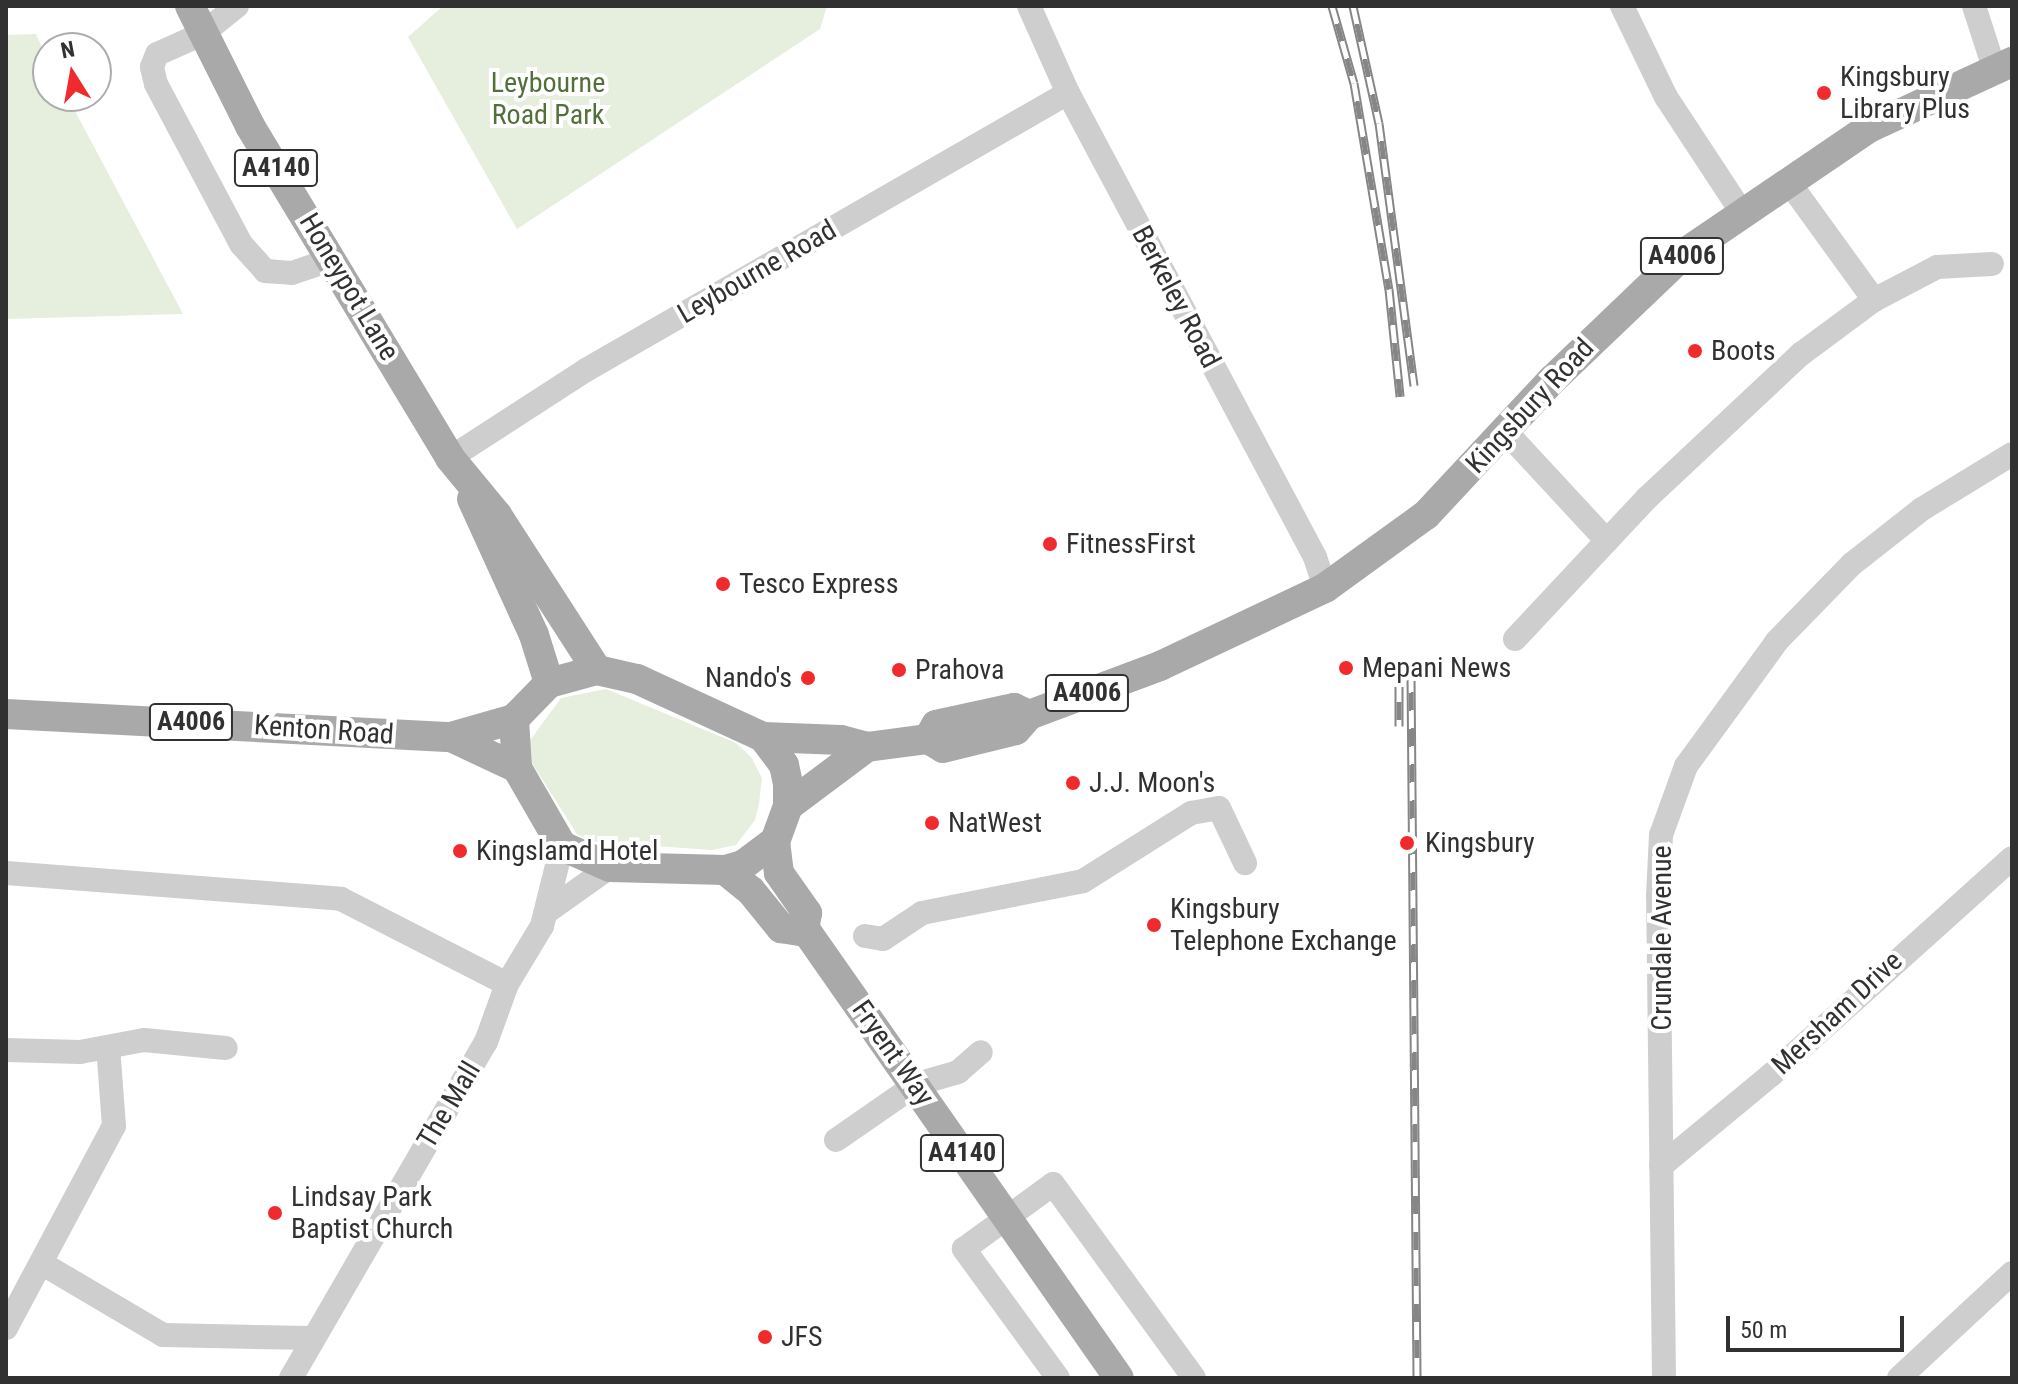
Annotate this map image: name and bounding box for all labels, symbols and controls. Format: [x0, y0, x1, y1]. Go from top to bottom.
north arrow [32, 32, 112, 112]
text: N [59, 36, 77, 63]
place label: Kingsbury Library Plus [1840, 60, 1970, 126]
park label: Leybourne Road Park [491, 66, 605, 132]
marker: Kingsbury Library Plus [1815, 84, 1833, 102]
road number: A4140 [232, 146, 320, 190]
street label: Honeypot Lane [292, 207, 406, 367]
street label: Leybourne Road [672, 213, 842, 331]
street label: Berkeley Road [1125, 220, 1227, 374]
road number: A4006 [1638, 234, 1726, 278]
street label: Kingsbury Road [1459, 332, 1601, 480]
place label: Boots [1711, 334, 1775, 368]
marker: Boots [1686, 342, 1704, 360]
place label: FitnessFirst [1066, 527, 1196, 561]
marker: FitnessFirst [1041, 535, 1059, 553]
place label: Tesco Express [739, 567, 898, 601]
marker: Tesco Express [714, 575, 732, 593]
place label: Mepani News [1362, 651, 1511, 685]
place label: Prahova [915, 653, 1004, 687]
marker: Mepani News [1337, 659, 1355, 677]
place label: Nando's [705, 661, 792, 695]
marker: Prahova [890, 661, 908, 679]
marker: Nando's [799, 669, 817, 687]
road number: A4006 [1043, 671, 1131, 715]
road number: A4006 [147, 700, 235, 744]
street label: Kenton Road [253, 708, 395, 752]
place label: J.J. Moon's [1089, 766, 1215, 800]
marker: J.J. Moon's [1064, 774, 1082, 792]
place label: NatWest [948, 806, 1042, 840]
marker: NatWest [923, 814, 941, 832]
place label: Kingsbury [1425, 826, 1535, 860]
marker: Kingsbury [1396, 832, 1418, 854]
place label: Kingslamd Hotel [476, 834, 658, 868]
marker: Kingslamd Hotel [451, 842, 469, 860]
street label: Crundale Avenue [1645, 845, 1679, 1031]
place label: Kingsbury Telephone Exchange [1170, 892, 1397, 958]
marker: Kingsbury Telephone Exchange [1145, 916, 1163, 934]
street label: Mersham Drive [1765, 944, 1909, 1082]
street label: Fryent Way [845, 994, 941, 1112]
street label: The Mall [410, 1056, 488, 1154]
road number: A4140 [918, 1131, 1006, 1175]
place label: Lindsay Park Baptist Church [291, 1180, 453, 1246]
marker: Lindsay Park Baptist Church [266, 1204, 284, 1222]
scale bar [1730, 1300, 1908, 1350]
text: 50 m [1740, 1316, 1787, 1344]
place label: JFS [781, 1320, 823, 1354]
marker: JFS [756, 1328, 774, 1346]

